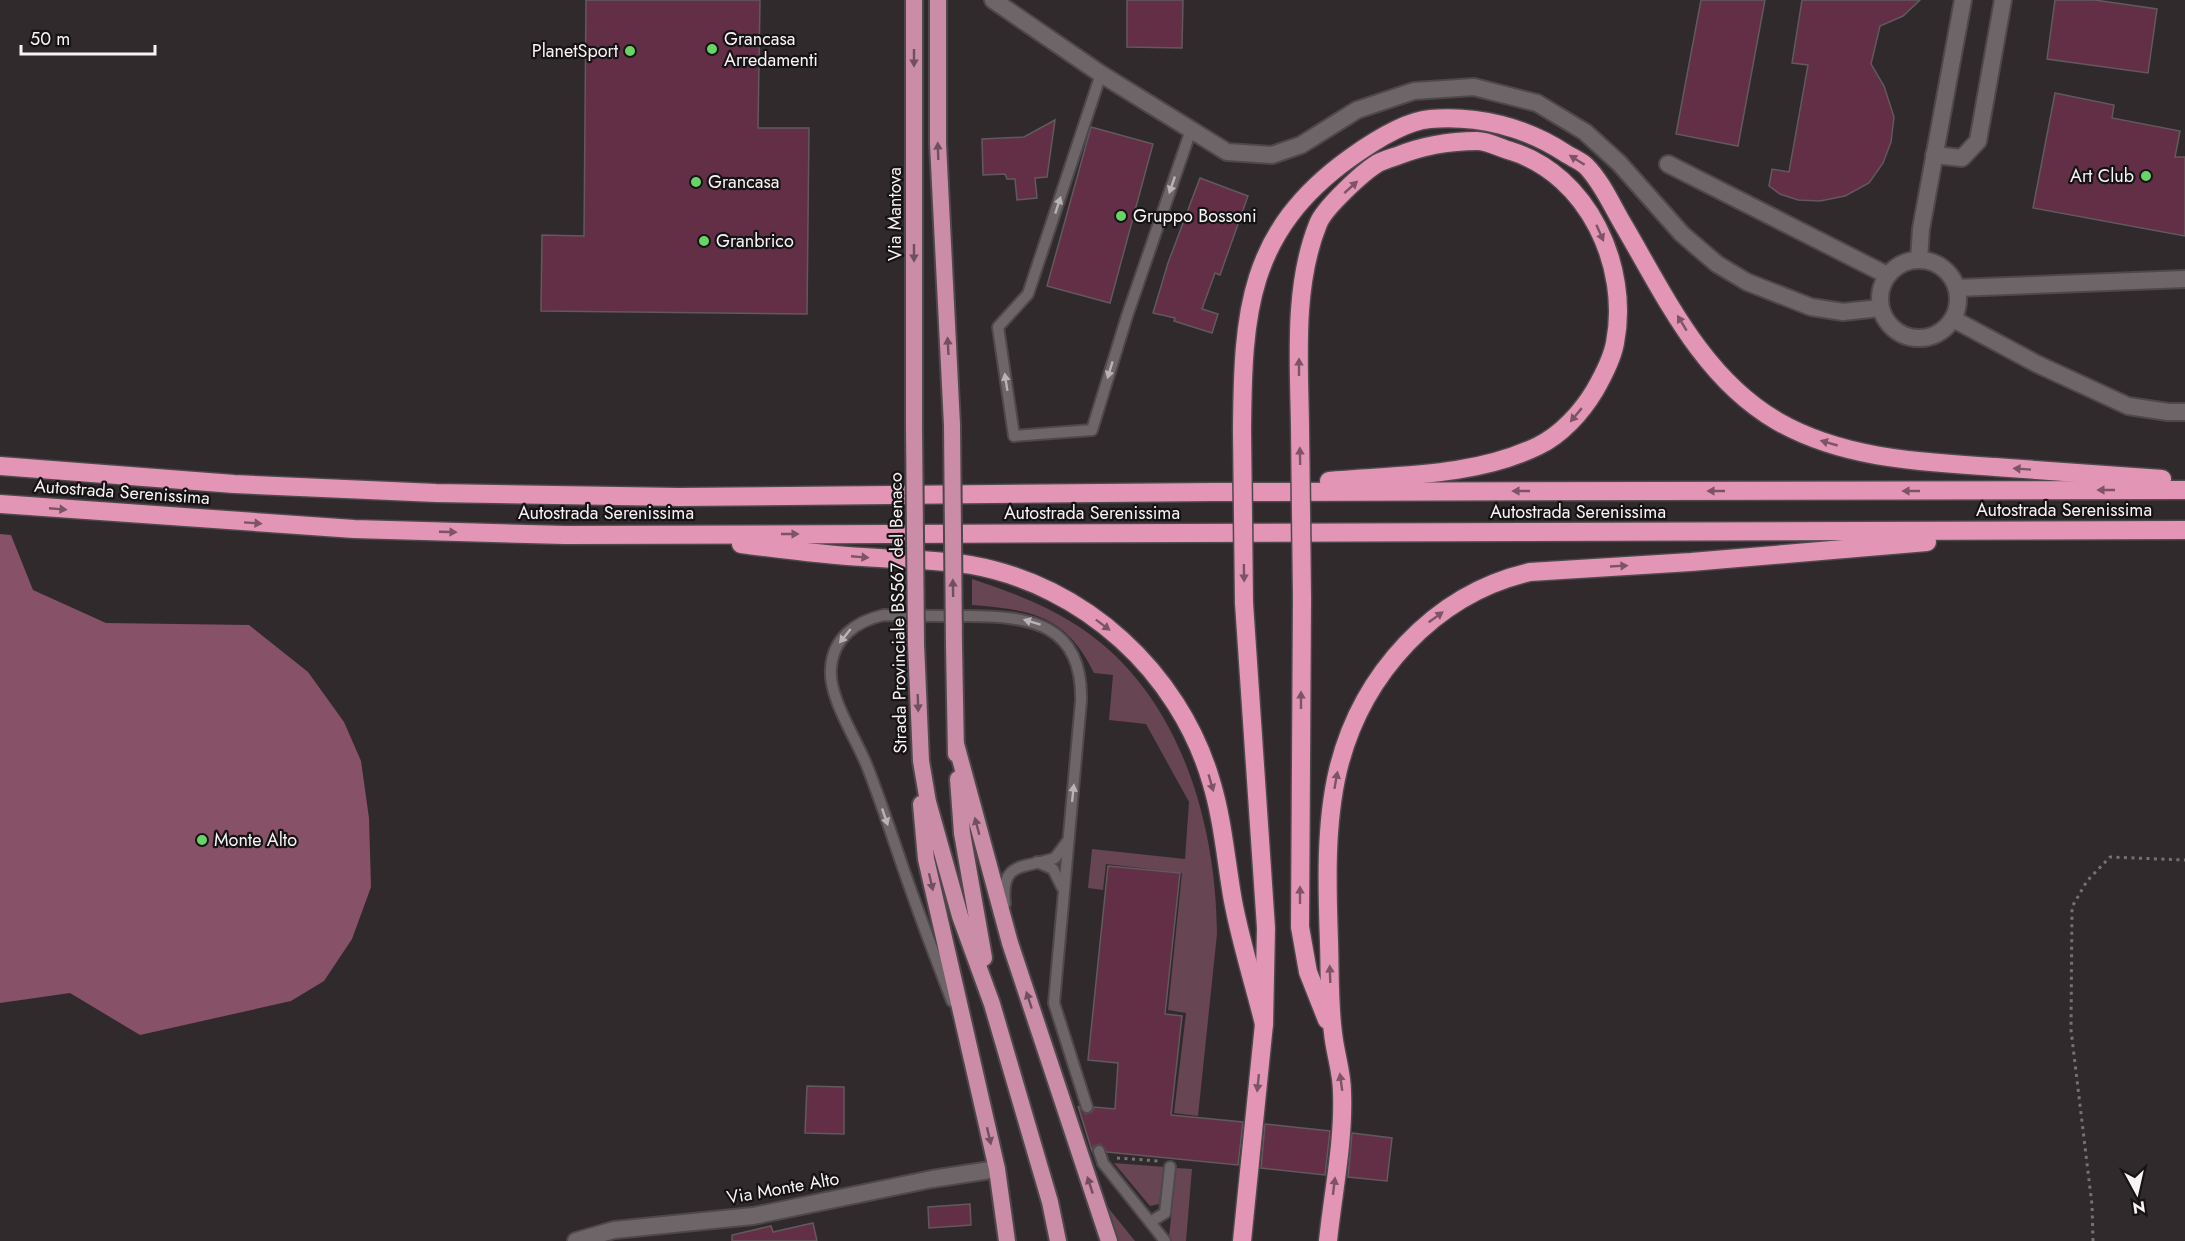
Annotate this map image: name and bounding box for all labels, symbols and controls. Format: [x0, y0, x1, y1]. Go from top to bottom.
scale bar [21, 18, 154, 56]
text: 50 m [30, 26, 70, 52]
place label: Grancasa Arredamenti [724, 26, 818, 73]
place label: PlanetSport [532, 38, 619, 64]
marker: Grancasa Arredamenti [705, 42, 719, 56]
marker: PlanetSport [623, 44, 637, 58]
one-way arrow [909, 49, 919, 68]
one-way arrow [933, 142, 943, 161]
one-way arrow [1569, 155, 1585, 166]
place label: Art Club [2070, 163, 2134, 189]
street label: Via Mantova [882, 167, 908, 261]
place label: Grancasa [708, 169, 779, 195]
marker: Art Club [2139, 169, 2153, 183]
marker: Grancasa [689, 175, 703, 189]
one-way arrow [1167, 176, 1177, 194]
one-way arrow [1343, 181, 1358, 194]
one-way arrow [1054, 196, 1063, 214]
place label: Gruppo Bossoni [1133, 203, 1257, 229]
marker: Gruppo Bossoni [1114, 209, 1128, 223]
one-way arrow [1595, 225, 1605, 243]
place label: Granbrico [716, 228, 794, 254]
marker: Granbrico [697, 234, 711, 248]
one-way arrow [909, 244, 919, 263]
one-way arrow [1677, 315, 1687, 332]
one-way arrow [944, 336, 953, 355]
one-way arrow [1294, 358, 1304, 377]
one-way arrow [1105, 361, 1114, 379]
one-way arrow [1001, 373, 1010, 392]
one-way arrow [1570, 407, 1583, 423]
one-way arrow [1820, 438, 1838, 447]
one-way arrow [1295, 446, 1305, 465]
one-way arrow [2012, 464, 2031, 474]
street label: Strada Provinciale BS567 del Benaco [883, 472, 913, 754]
street label: Autostrada Serenissima [33, 473, 211, 511]
one-way arrow [2096, 485, 2115, 495]
one-way arrow [1511, 486, 1530, 496]
one-way arrow [1706, 486, 1725, 496]
one-way arrow [1901, 486, 1920, 496]
street label: Autostrada Serenissima [1976, 497, 2152, 523]
street label: Autostrada Serenissima [1490, 499, 1666, 525]
street label: Autostrada Serenissima [518, 500, 694, 526]
street label: Autostrada Serenissima [1004, 500, 1180, 526]
one-way arrow [49, 504, 68, 513]
one-way arrow [243, 518, 262, 527]
one-way arrow [438, 527, 457, 536]
one-way arrow [780, 529, 799, 539]
one-way arrow [850, 552, 869, 562]
one-way arrow [1610, 562, 1629, 571]
one-way arrow [1239, 563, 1248, 582]
one-way arrow [948, 578, 958, 597]
one-way arrow [1427, 611, 1443, 623]
one-way arrow [1023, 617, 1041, 626]
one-way arrow [1095, 619, 1111, 631]
one-way arrow [838, 628, 851, 644]
one-way arrow [1296, 691, 1306, 710]
one-way arrow [913, 693, 923, 712]
one-way arrow [1332, 770, 1341, 789]
one-way arrow [1207, 774, 1216, 792]
one-way arrow [1068, 784, 1078, 803]
one-way arrow [881, 808, 890, 826]
one-way arrow [972, 817, 982, 836]
place label: Monte Alto [214, 827, 297, 853]
marker: Monte Alto [195, 833, 209, 847]
one-way arrow [926, 873, 936, 891]
one-way arrow [1295, 886, 1305, 905]
one-way arrow [1326, 965, 1335, 984]
one-way arrow [1024, 991, 1034, 1009]
one-way arrow [1336, 1072, 1345, 1091]
one-way arrow [1254, 1073, 1263, 1092]
one-way arrow [985, 1126, 995, 1145]
north arrow [2107, 1163, 2167, 1223]
street label: Via Monte Alto [725, 1165, 841, 1211]
one-way arrow [1085, 1176, 1095, 1194]
one-way arrow [1329, 1177, 1339, 1196]
text: N [2131, 1195, 2147, 1220]

